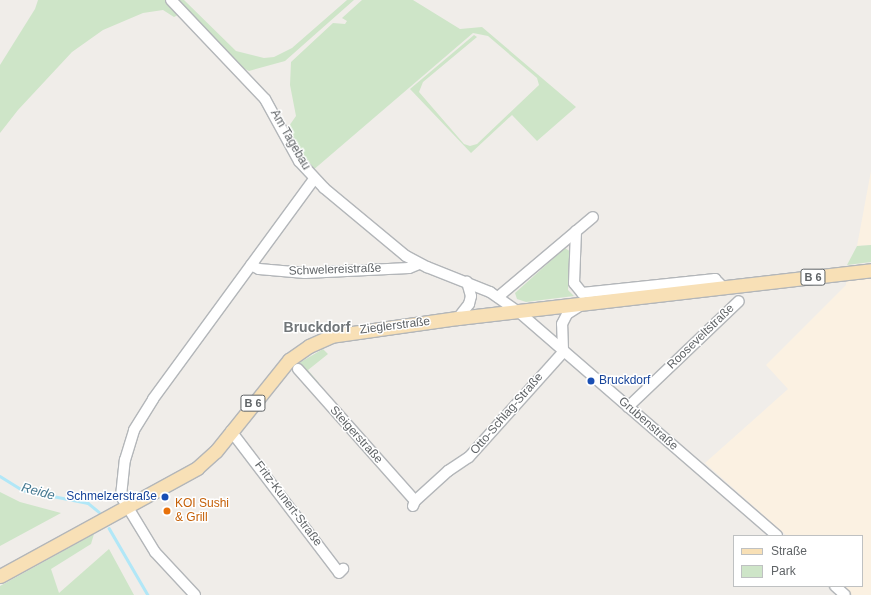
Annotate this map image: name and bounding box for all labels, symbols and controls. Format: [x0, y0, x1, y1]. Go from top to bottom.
street label: Am Tagebau [267, 107, 313, 173]
street label: Schwelereistraße [288, 261, 382, 279]
road number: B 6 [800, 268, 826, 286]
street label: Rooseveltstraße [665, 301, 737, 373]
street label: Zieglerstraße [359, 315, 431, 337]
district label: Bruckdorf [284, 319, 350, 335]
street label: Otto-Schlag-Straße [468, 370, 546, 458]
place label: Bruckdorf [599, 374, 650, 388]
marker: Bruckdorf [586, 376, 596, 386]
road number: B 6 [240, 394, 266, 412]
street label: Grubenstraße [615, 394, 681, 454]
street label: Steigerstraße [327, 403, 385, 467]
street label: Fritz-Kunert-Straße [251, 459, 325, 549]
water label: Reide [20, 480, 56, 504]
place label: Schmelzerstraße [66, 490, 157, 504]
marker: Schmelzerstraße [160, 492, 170, 502]
place label: KOI Sushi & Grill [175, 497, 229, 525]
marker: KOI Sushi & Grill [162, 506, 172, 516]
legend [733, 535, 863, 587]
text: Straße [771, 544, 807, 558]
text: Park [771, 564, 796, 578]

